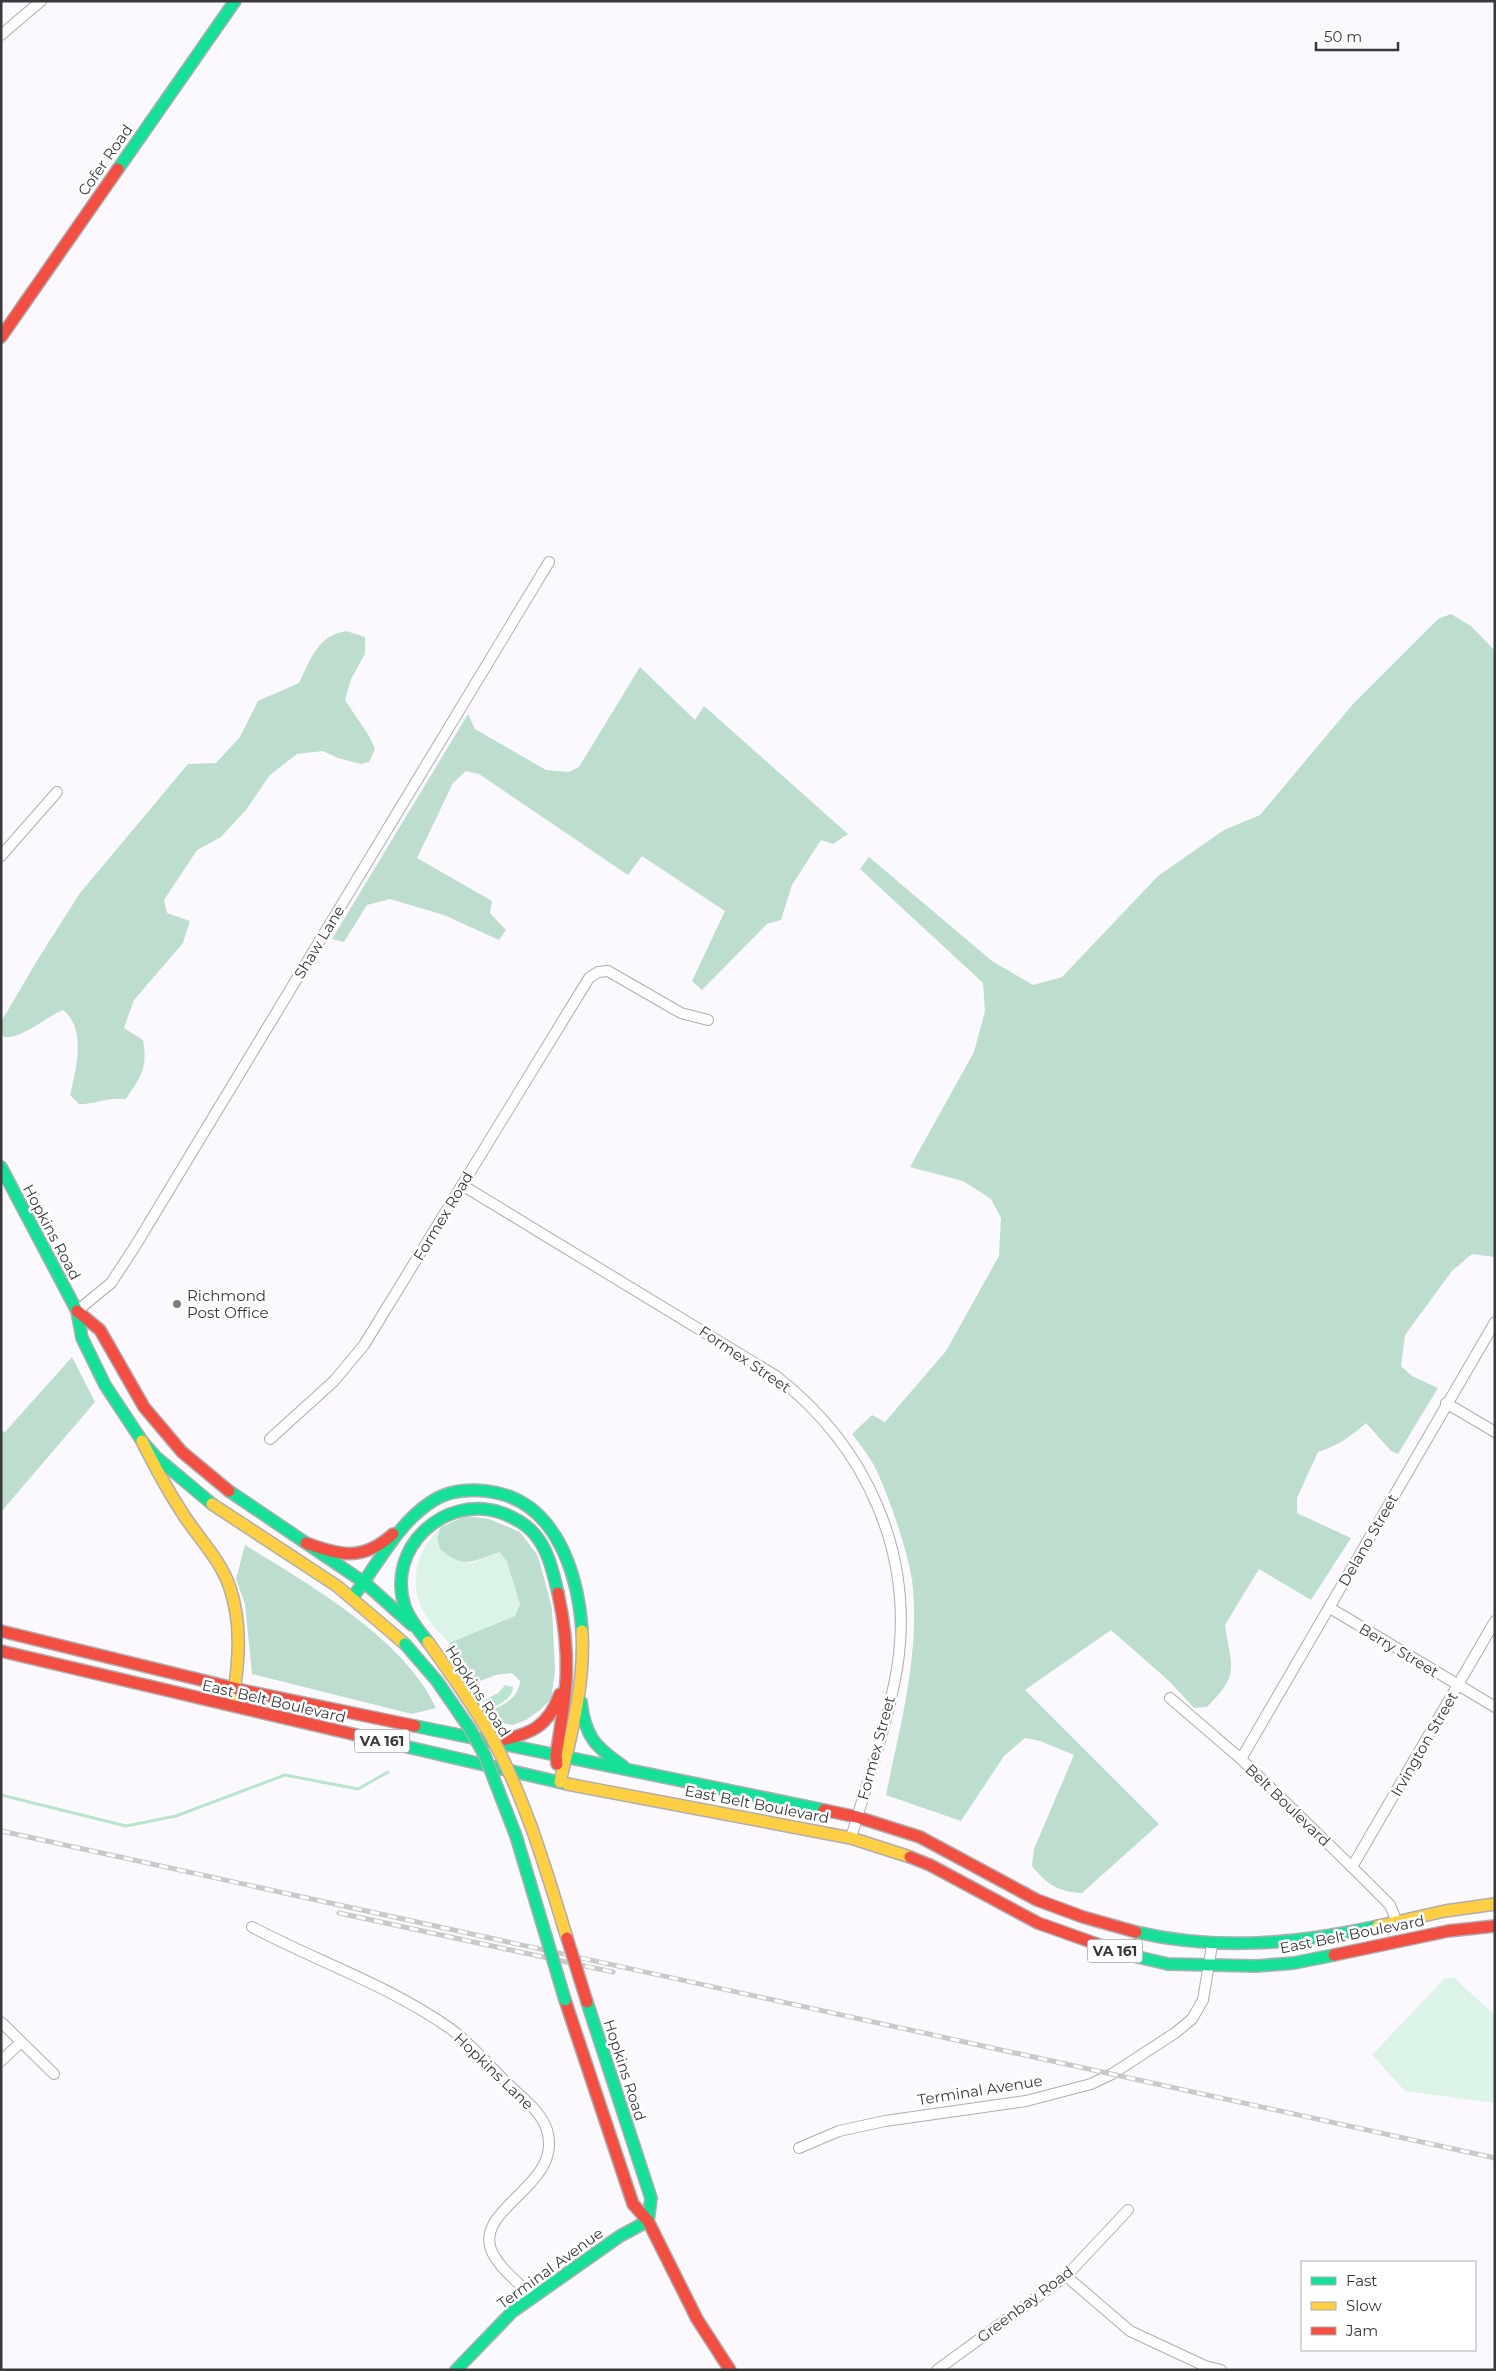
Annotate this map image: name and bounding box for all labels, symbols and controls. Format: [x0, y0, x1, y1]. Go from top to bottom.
scale bar [1316, 20, 1398, 52]
text: 50 m [1324, 27, 1362, 46]
street label: Cofer Road [73, 121, 137, 199]
street label: Shaw Lane [290, 902, 348, 982]
street label: Formex Road [409, 1168, 477, 1264]
street label: Hopkins Road [19, 1181, 85, 1283]
place label: Richmond Post Office [187, 1286, 269, 1322]
marker: Richmond Post Office [171, 1298, 183, 1310]
street label: Formex Street [696, 1321, 794, 1397]
street label: Delano Street [1334, 1491, 1402, 1589]
street label: Berry Street [1356, 1619, 1442, 1681]
street label: Hopkins Road [441, 1642, 515, 1740]
street label: East Belt Boulevard [200, 1675, 348, 1727]
street label: Irvington Street [1386, 1688, 1462, 1800]
street label: Formex Street [853, 1694, 899, 1802]
road number: VA 161 [354, 1730, 410, 1752]
street label: Belt Boulevard [1242, 1760, 1334, 1850]
street label: East Belt Boulevard [683, 1781, 831, 1827]
street label: East Belt Boulevard [1278, 1911, 1426, 1957]
road number: VA 161 [1088, 1940, 1142, 1962]
street label: Hopkins Road [600, 2017, 650, 2123]
street label: Hopkins Lane [450, 2028, 538, 2114]
street label: Terminal Avenue [916, 2071, 1044, 2109]
street label: Terminal Avenue [493, 2223, 607, 2313]
legend [1301, 2261, 1476, 2351]
street label: Greenbay Road [973, 2262, 1077, 2346]
text: Fast [1346, 2271, 1377, 2290]
text: Slow [1346, 2296, 1382, 2315]
text: Jam [1345, 2321, 1378, 2340]

